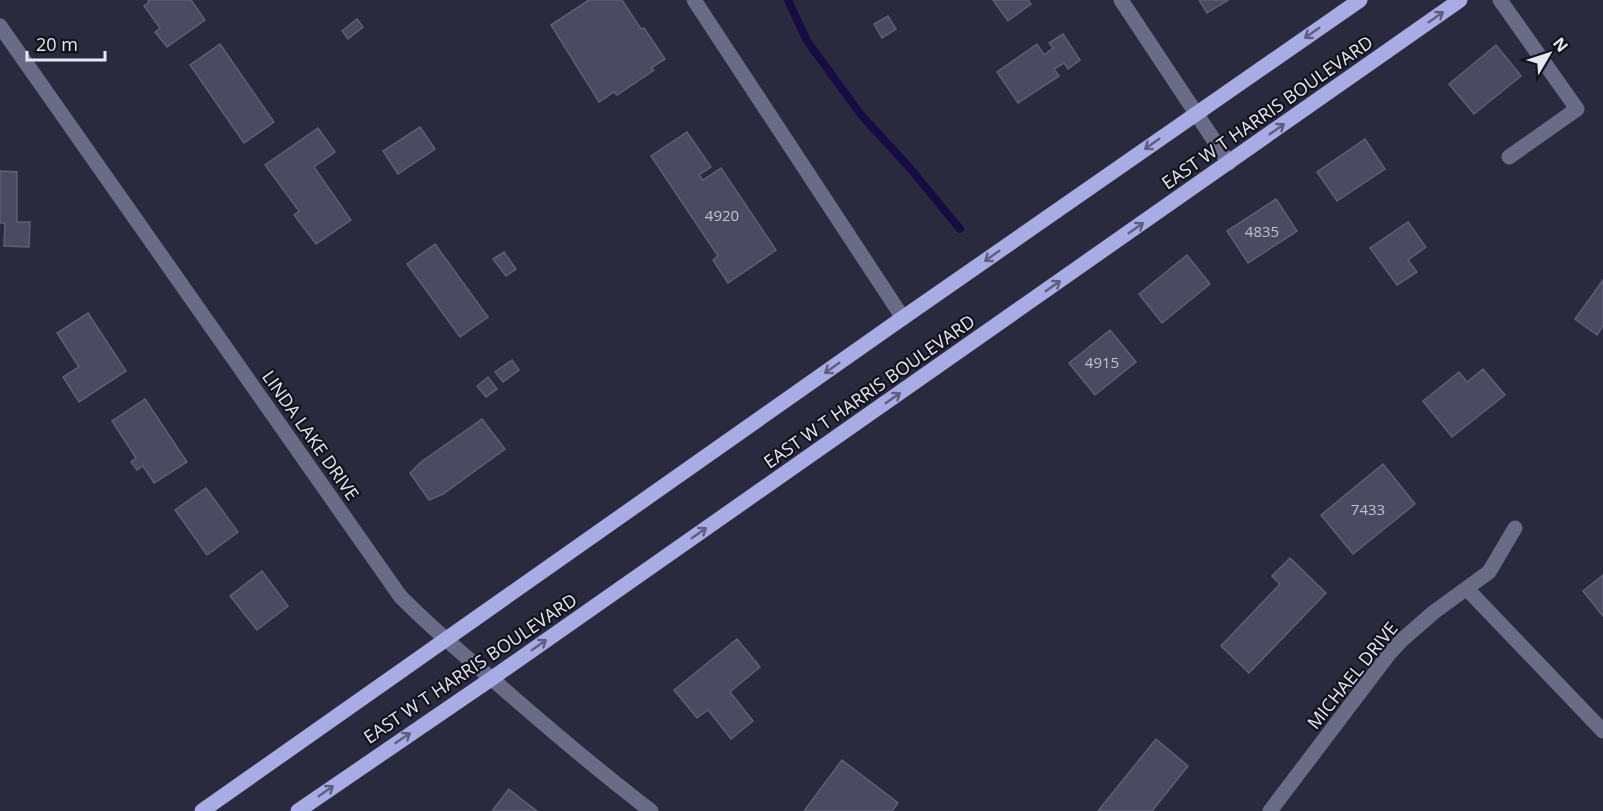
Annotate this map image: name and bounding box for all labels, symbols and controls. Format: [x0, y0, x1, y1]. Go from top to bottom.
one-way arrow [1428, 11, 1444, 23]
scale bar [27, 24, 105, 62]
north arrow [1519, 24, 1579, 84]
one-way arrow [1304, 27, 1321, 39]
street label: EAST W T HARRIS BOULEVARD [1157, 30, 1377, 194]
text: 20 m [36, 32, 78, 56]
text: N [1548, 33, 1573, 57]
one-way arrow [1268, 123, 1285, 135]
one-way arrow [1144, 138, 1160, 150]
house number: 4920 [705, 205, 739, 225]
house number: 4835 [1245, 221, 1279, 241]
one-way arrow [1127, 222, 1143, 234]
one-way arrow [984, 250, 1000, 262]
one-way arrow [1044, 280, 1060, 292]
street label: EAST W T HARRIS BOULEVARD [759, 309, 979, 473]
house number: 4915 [1085, 352, 1119, 372]
one-way arrow [824, 362, 841, 374]
street label: LINDA LAKE DRIVE [257, 365, 365, 505]
one-way arrow [884, 392, 901, 404]
house number: 7433 [1351, 499, 1385, 519]
one-way arrow [690, 527, 706, 539]
street label: EAST W T HARRIS BOULEVARD [359, 587, 581, 749]
street label: MICHAEL DRIVE [1301, 616, 1403, 734]
one-way arrow [530, 639, 547, 651]
one-way arrow [394, 732, 410, 744]
one-way arrow [317, 785, 334, 797]

